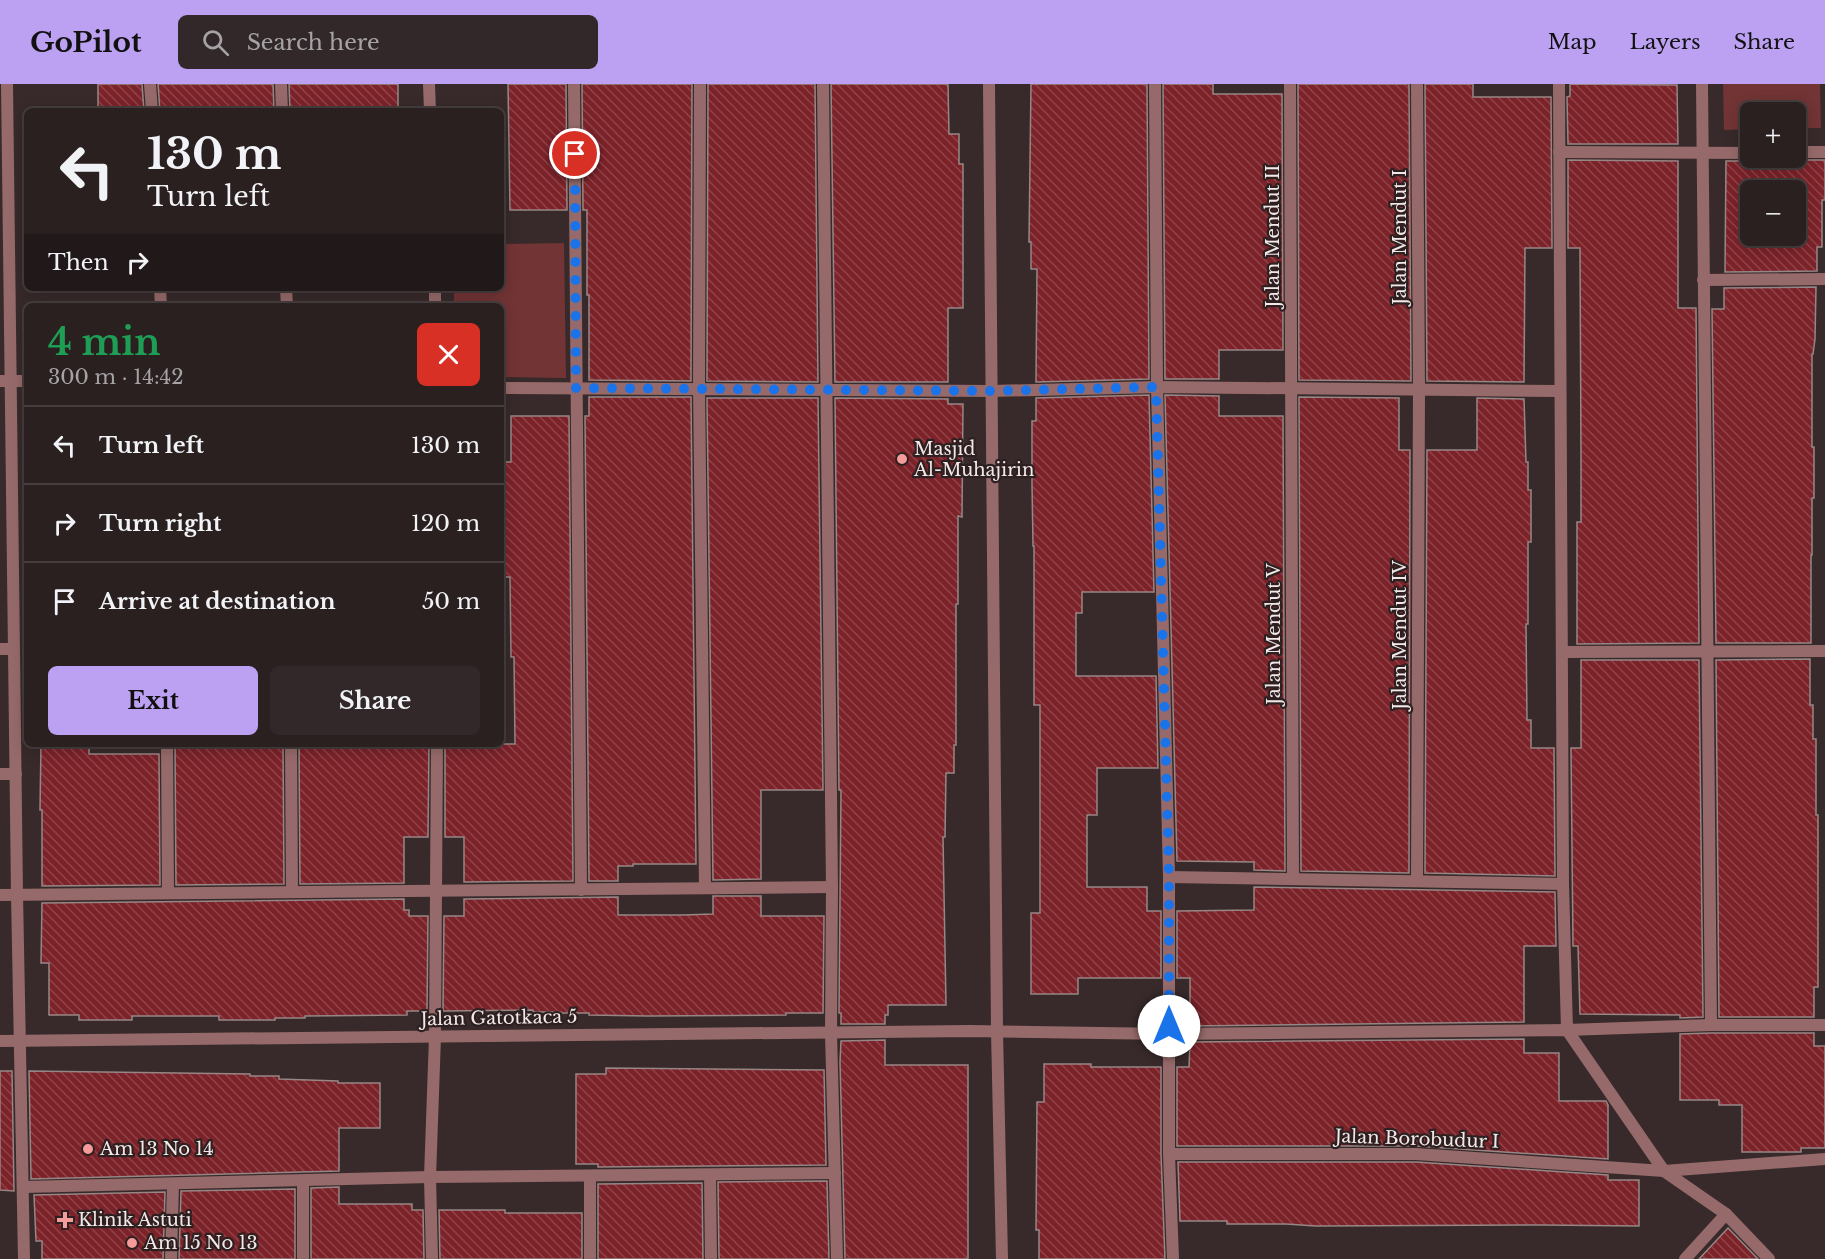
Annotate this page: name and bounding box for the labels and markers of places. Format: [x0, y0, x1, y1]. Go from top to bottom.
pin [549, 128, 600, 179]
place label: Masjid Al-Muhajirin [913, 438, 1034, 481]
marker: Masjid Al-Muhajirin [895, 452, 909, 466]
place label: Am 13 No 14 [99, 1138, 214, 1160]
marker: Am 13 No 14 [81, 1142, 95, 1156]
place label: Klinik Astuti [78, 1209, 192, 1231]
marker: Klinik Astuti [56, 1211, 74, 1229]
place label: Am 15 No 13 [143, 1232, 258, 1254]
marker: Am 15 No 13 [125, 1236, 139, 1250]

